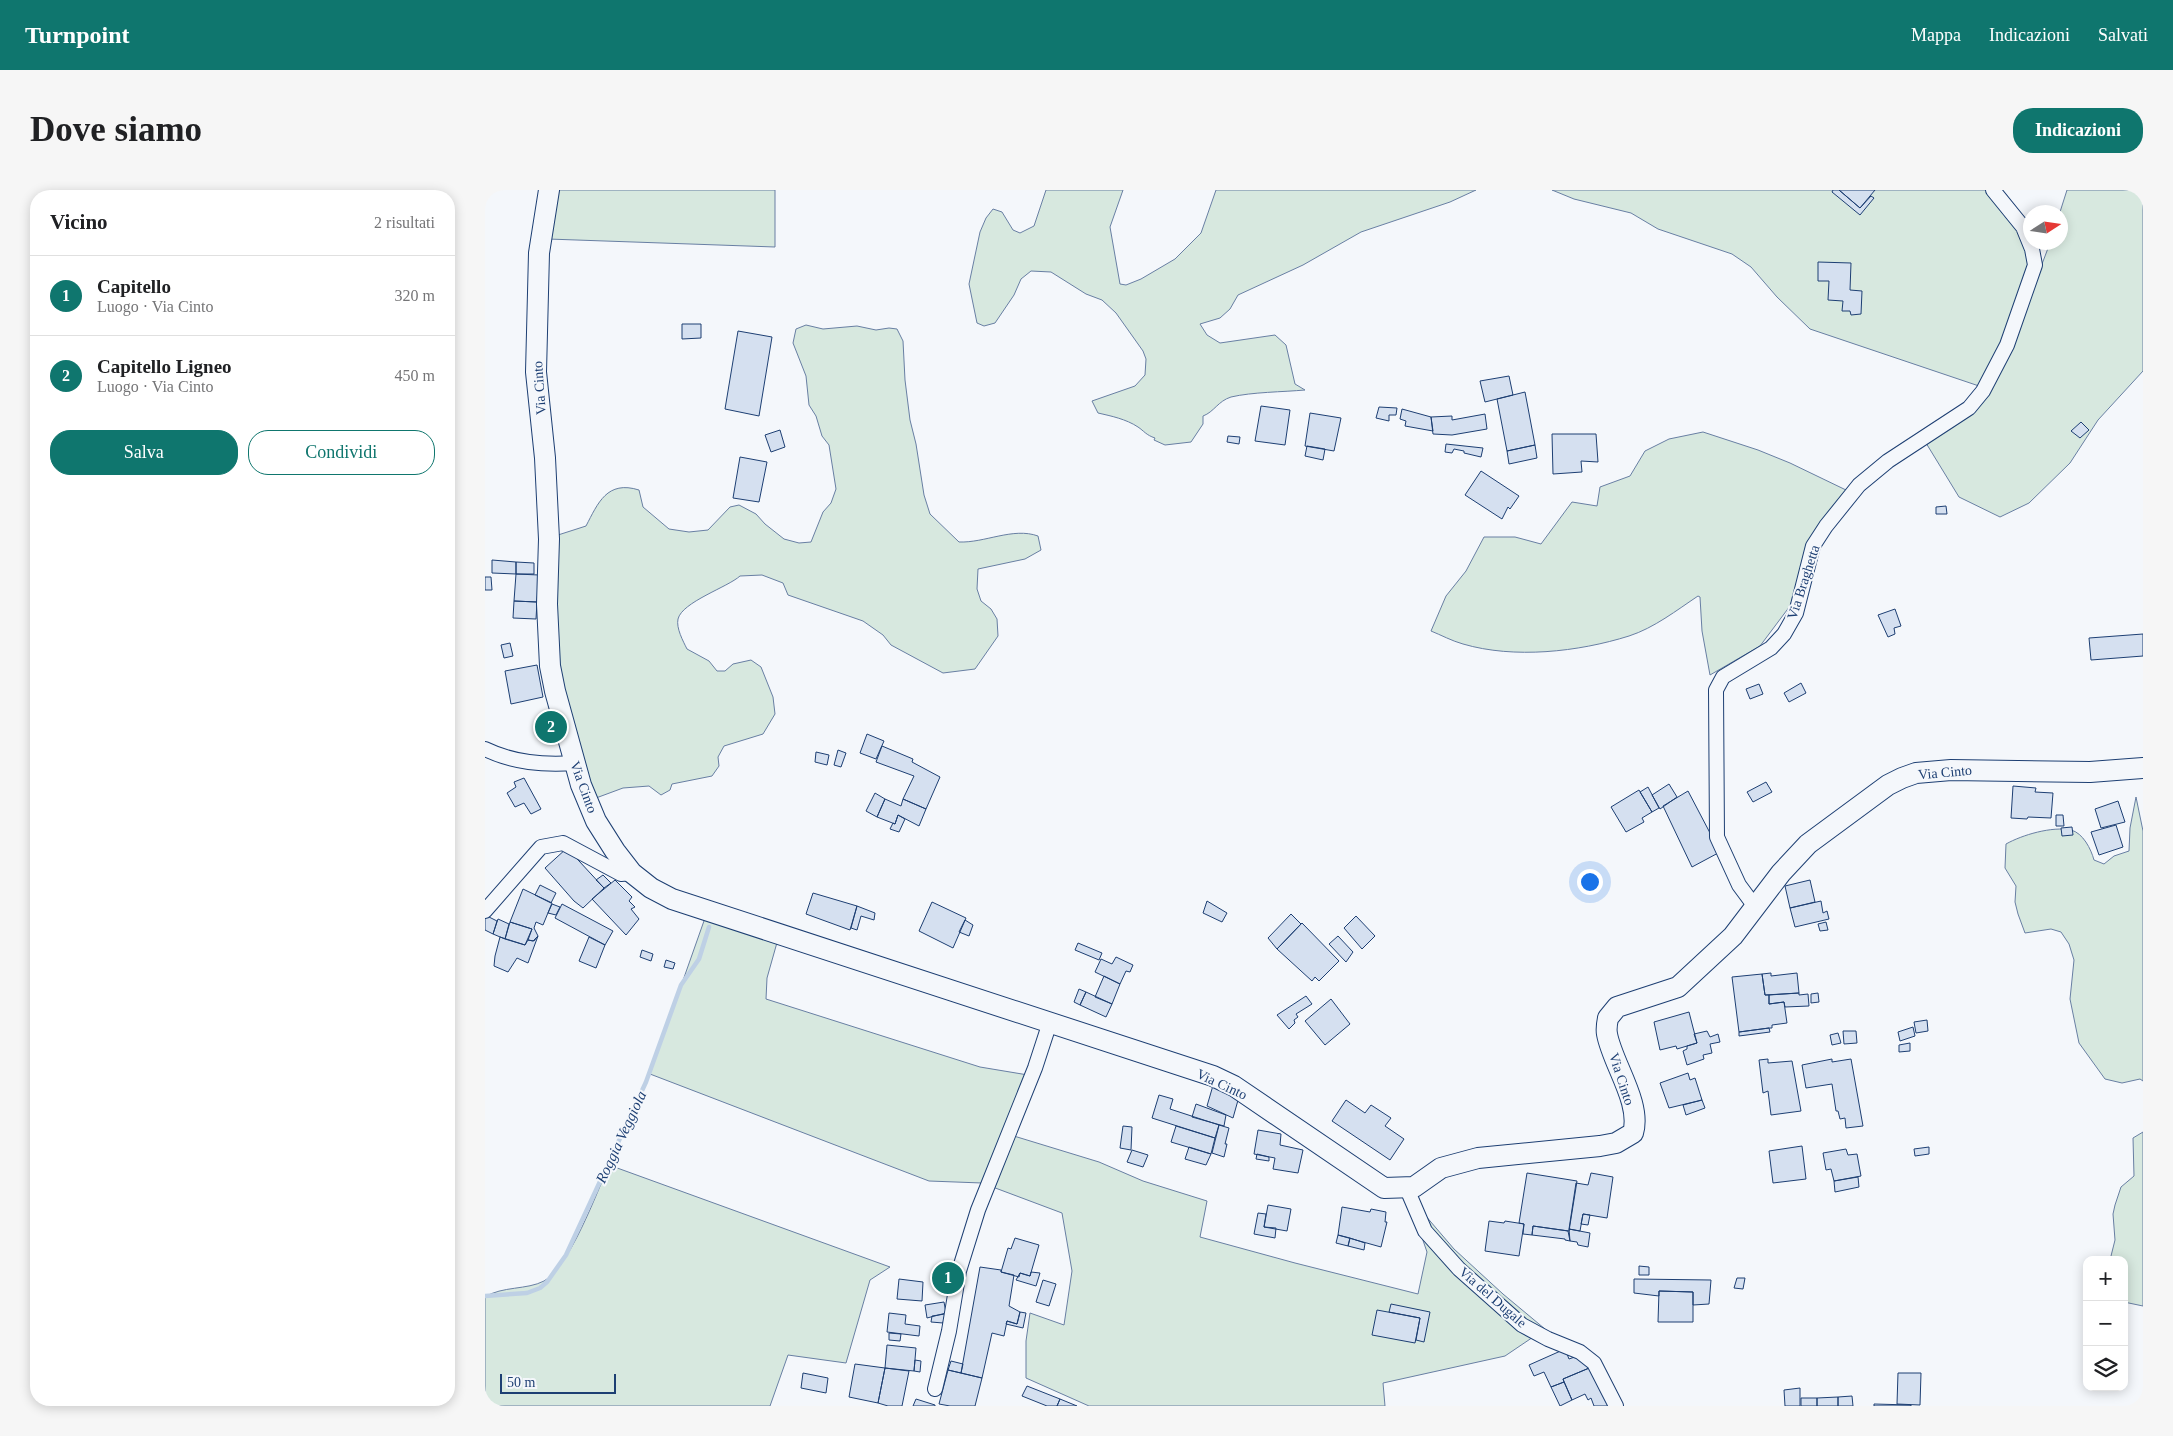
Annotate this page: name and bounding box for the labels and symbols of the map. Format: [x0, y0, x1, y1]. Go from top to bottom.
north arrow [2023, 205, 2068, 250]
street label: Via Cinto [530, 361, 549, 415]
street label: Via Braghetta [1784, 542, 1823, 621]
pin: 2 [535, 708, 567, 746]
street label: Via Cinto [567, 759, 600, 815]
street label: Via Cinto [1917, 763, 1973, 782]
your location [1577, 869, 1603, 895]
street label: Via Cinto [1606, 1051, 1637, 1107]
street label: Via Cinto [1194, 1066, 1249, 1103]
water label: Roggia Veggiola [592, 1088, 649, 1186]
pin: 1 [932, 1259, 964, 1297]
street label: Via del Dugale [1456, 1264, 1529, 1331]
scale bar [500, 1371, 616, 1394]

